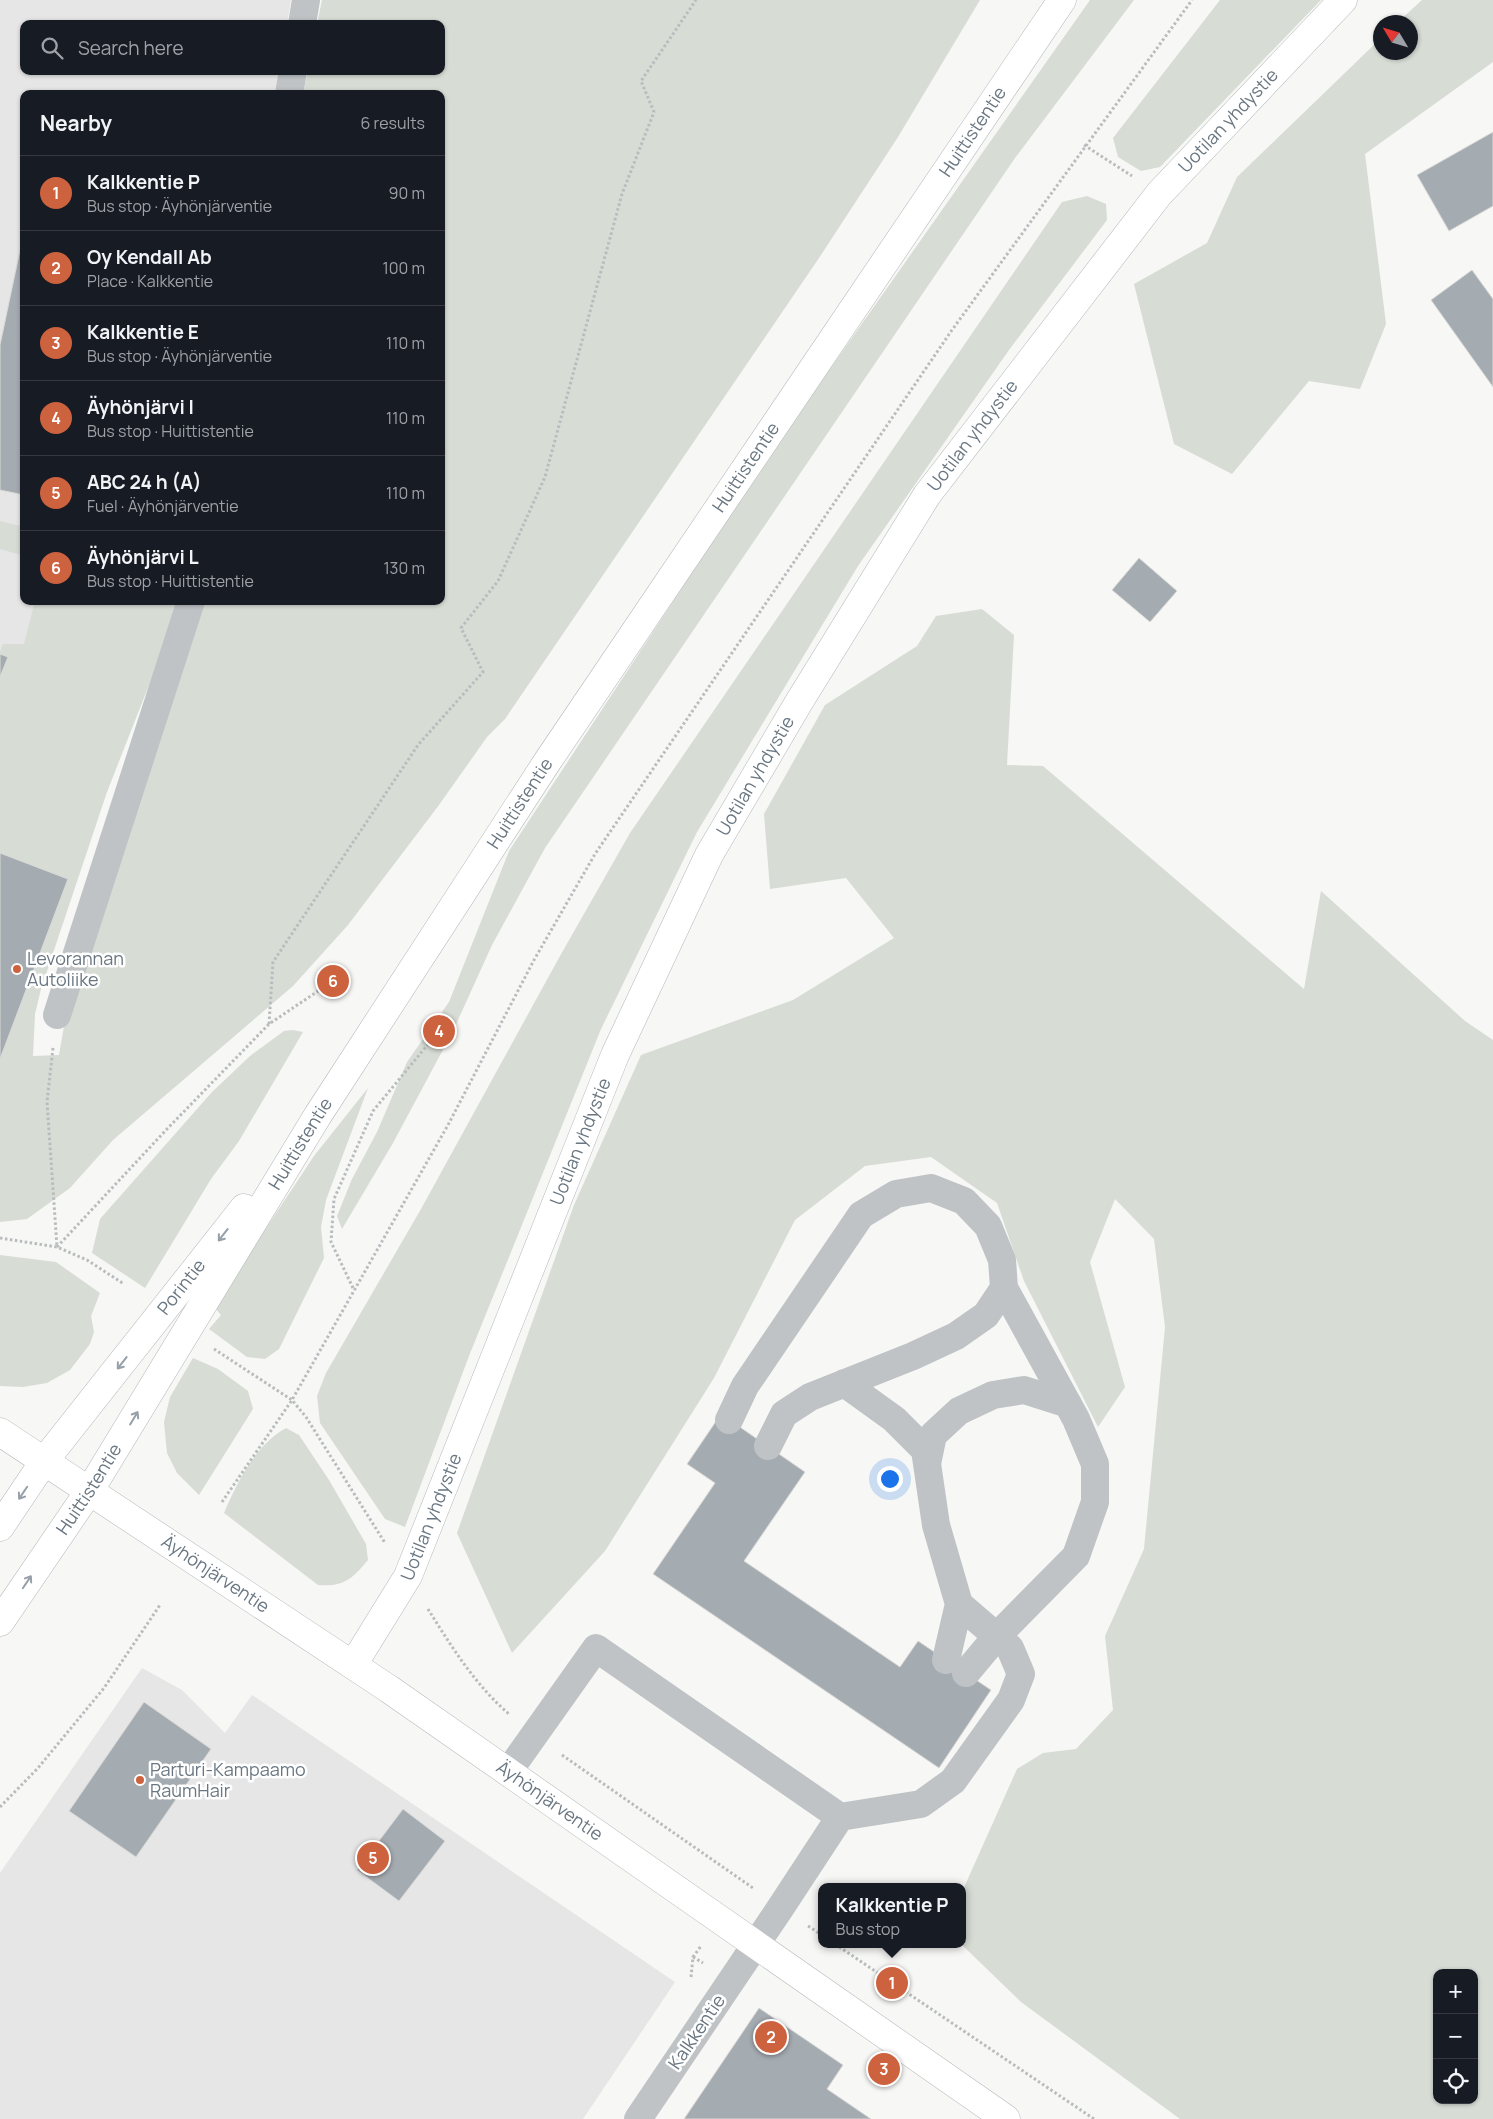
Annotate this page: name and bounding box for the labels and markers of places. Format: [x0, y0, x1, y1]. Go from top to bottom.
place label: Levorannan Autoliike [27, 946, 124, 991]
pin: 6 [317, 962, 349, 1000]
marker: Levorannan Autoliike [11, 963, 23, 975]
pin: 4 [423, 1012, 455, 1050]
place label: Parturi-Kampaamo RaumHair [150, 1757, 306, 1802]
marker: Parturi-Kampaamo RaumHair [134, 1774, 146, 1786]
pin: 5 [357, 1839, 389, 1877]
pin: 1 [876, 1964, 908, 2002]
pin: 2 [755, 2018, 787, 2056]
pin: 3 [868, 2050, 900, 2088]

